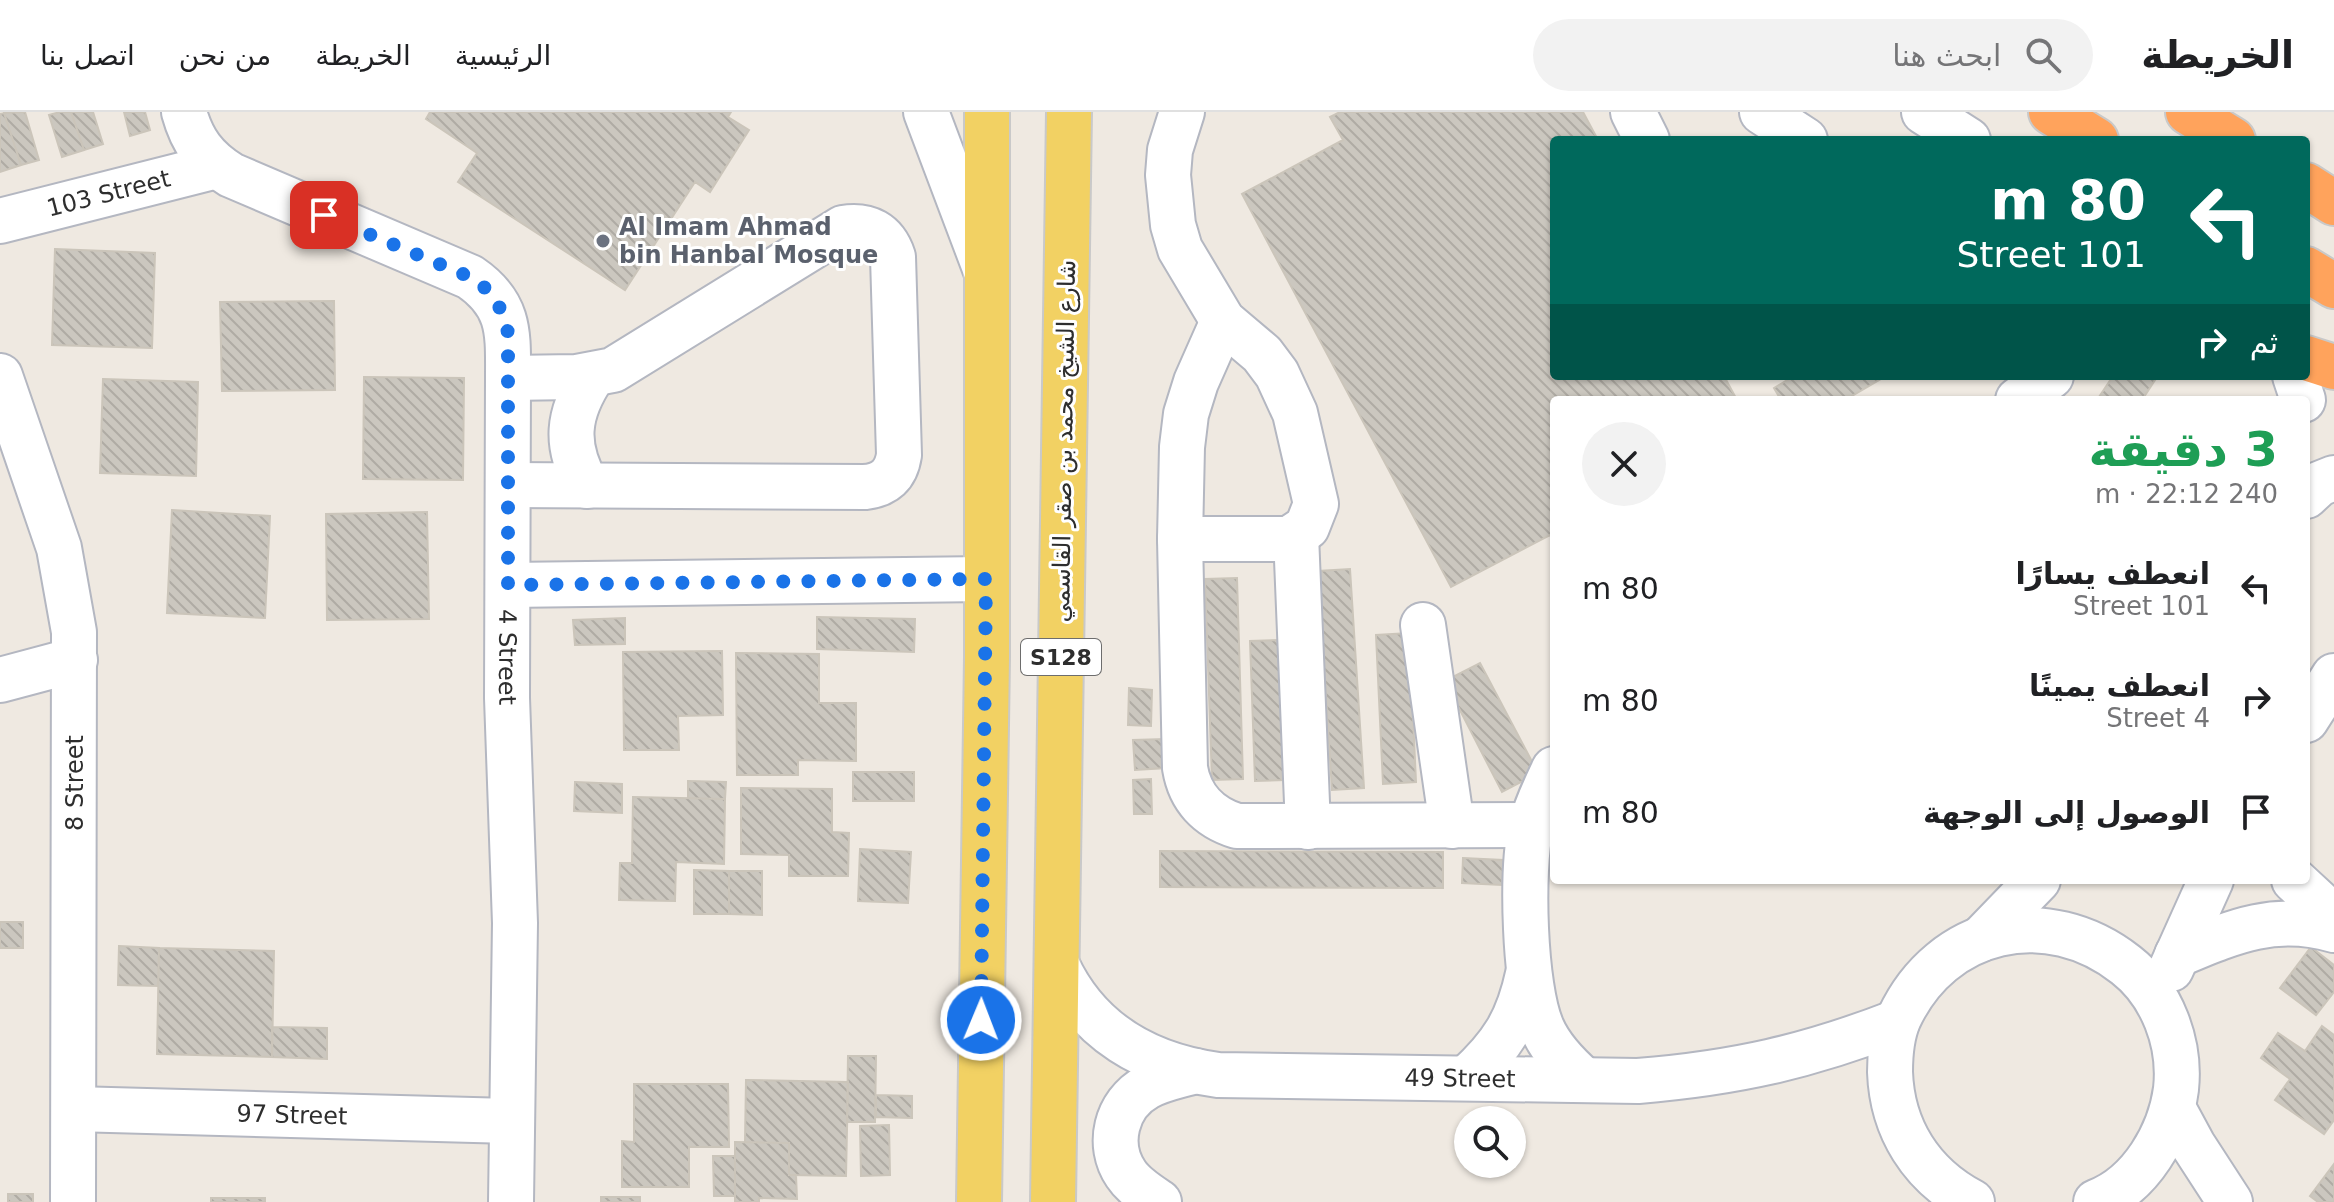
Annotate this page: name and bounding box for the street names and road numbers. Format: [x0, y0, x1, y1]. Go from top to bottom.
street label: 103 Street [44, 164, 173, 223]
street label: شارع الشيخ محمد بن صقر القاسمي [1047, 260, 1081, 622]
street label: 4 Street [493, 609, 521, 706]
road number: S128 [1021, 639, 1101, 675]
street label: 8 Street [61, 735, 89, 831]
street label: 49 Street [1404, 1064, 1516, 1093]
street label: 97 Street [236, 1099, 348, 1131]

